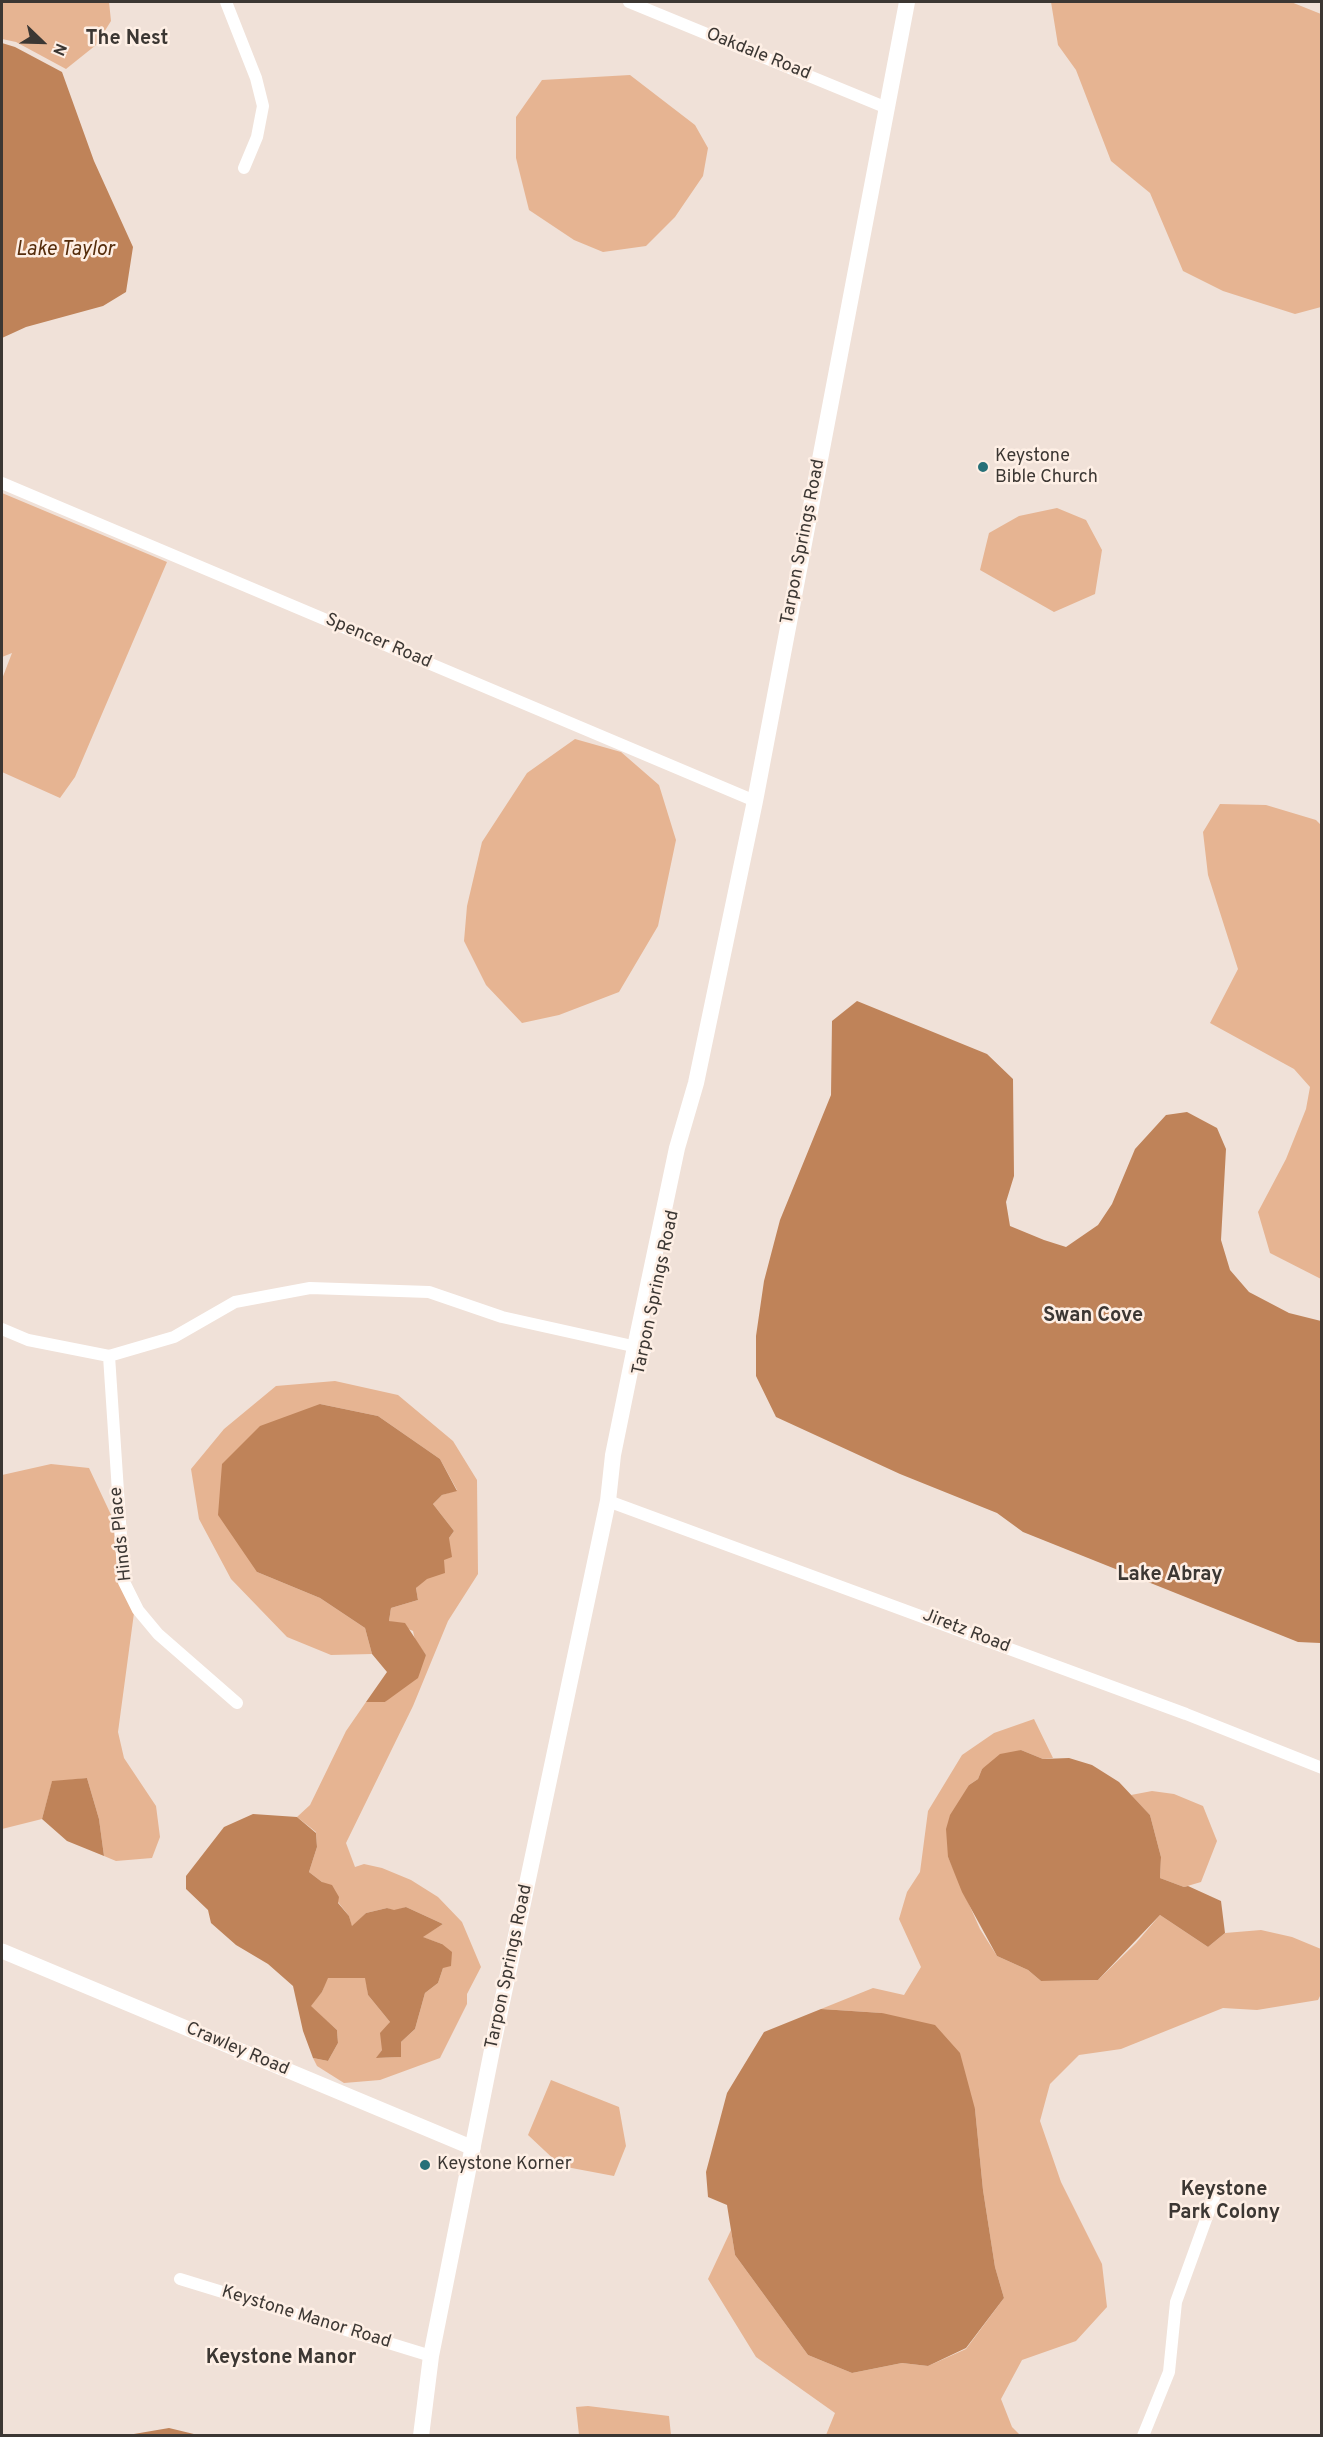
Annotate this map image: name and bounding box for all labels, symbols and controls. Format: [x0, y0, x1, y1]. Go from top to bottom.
north arrow [12, 12, 72, 72]
street label: Oakdale Road [702, 24, 814, 86]
district label: The Nest [86, 28, 168, 52]
text: N [47, 40, 70, 58]
water label: Lake Taylor [16, 239, 114, 263]
place label: Keystone Bible Church [995, 446, 1098, 488]
street label: Tarpon Springs Road [777, 458, 831, 626]
marker: Keystone Bible Church [976, 460, 990, 474]
street label: Spencer Road [322, 610, 434, 674]
street label: Tarpon Springs Road [629, 1209, 685, 1377]
district label: Swan Cove [1043, 1305, 1143, 1329]
street label: Hinds Place [106, 1486, 138, 1582]
district label: Lake Abray [1117, 1564, 1223, 1588]
street label: Jiretz Road [919, 1605, 1013, 1659]
street label: Tarpon Springs Road [482, 1883, 538, 2051]
street label: Crawley Road [182, 2019, 292, 2081]
place label: Keystone Korner [437, 2154, 572, 2176]
marker: Keystone Korner [418, 2158, 432, 2172]
district label: Keystone Park Colony [1168, 2179, 1280, 2226]
street label: Keystone Manor Road [219, 2282, 393, 2354]
district label: Keystone Manor [206, 2347, 356, 2371]

